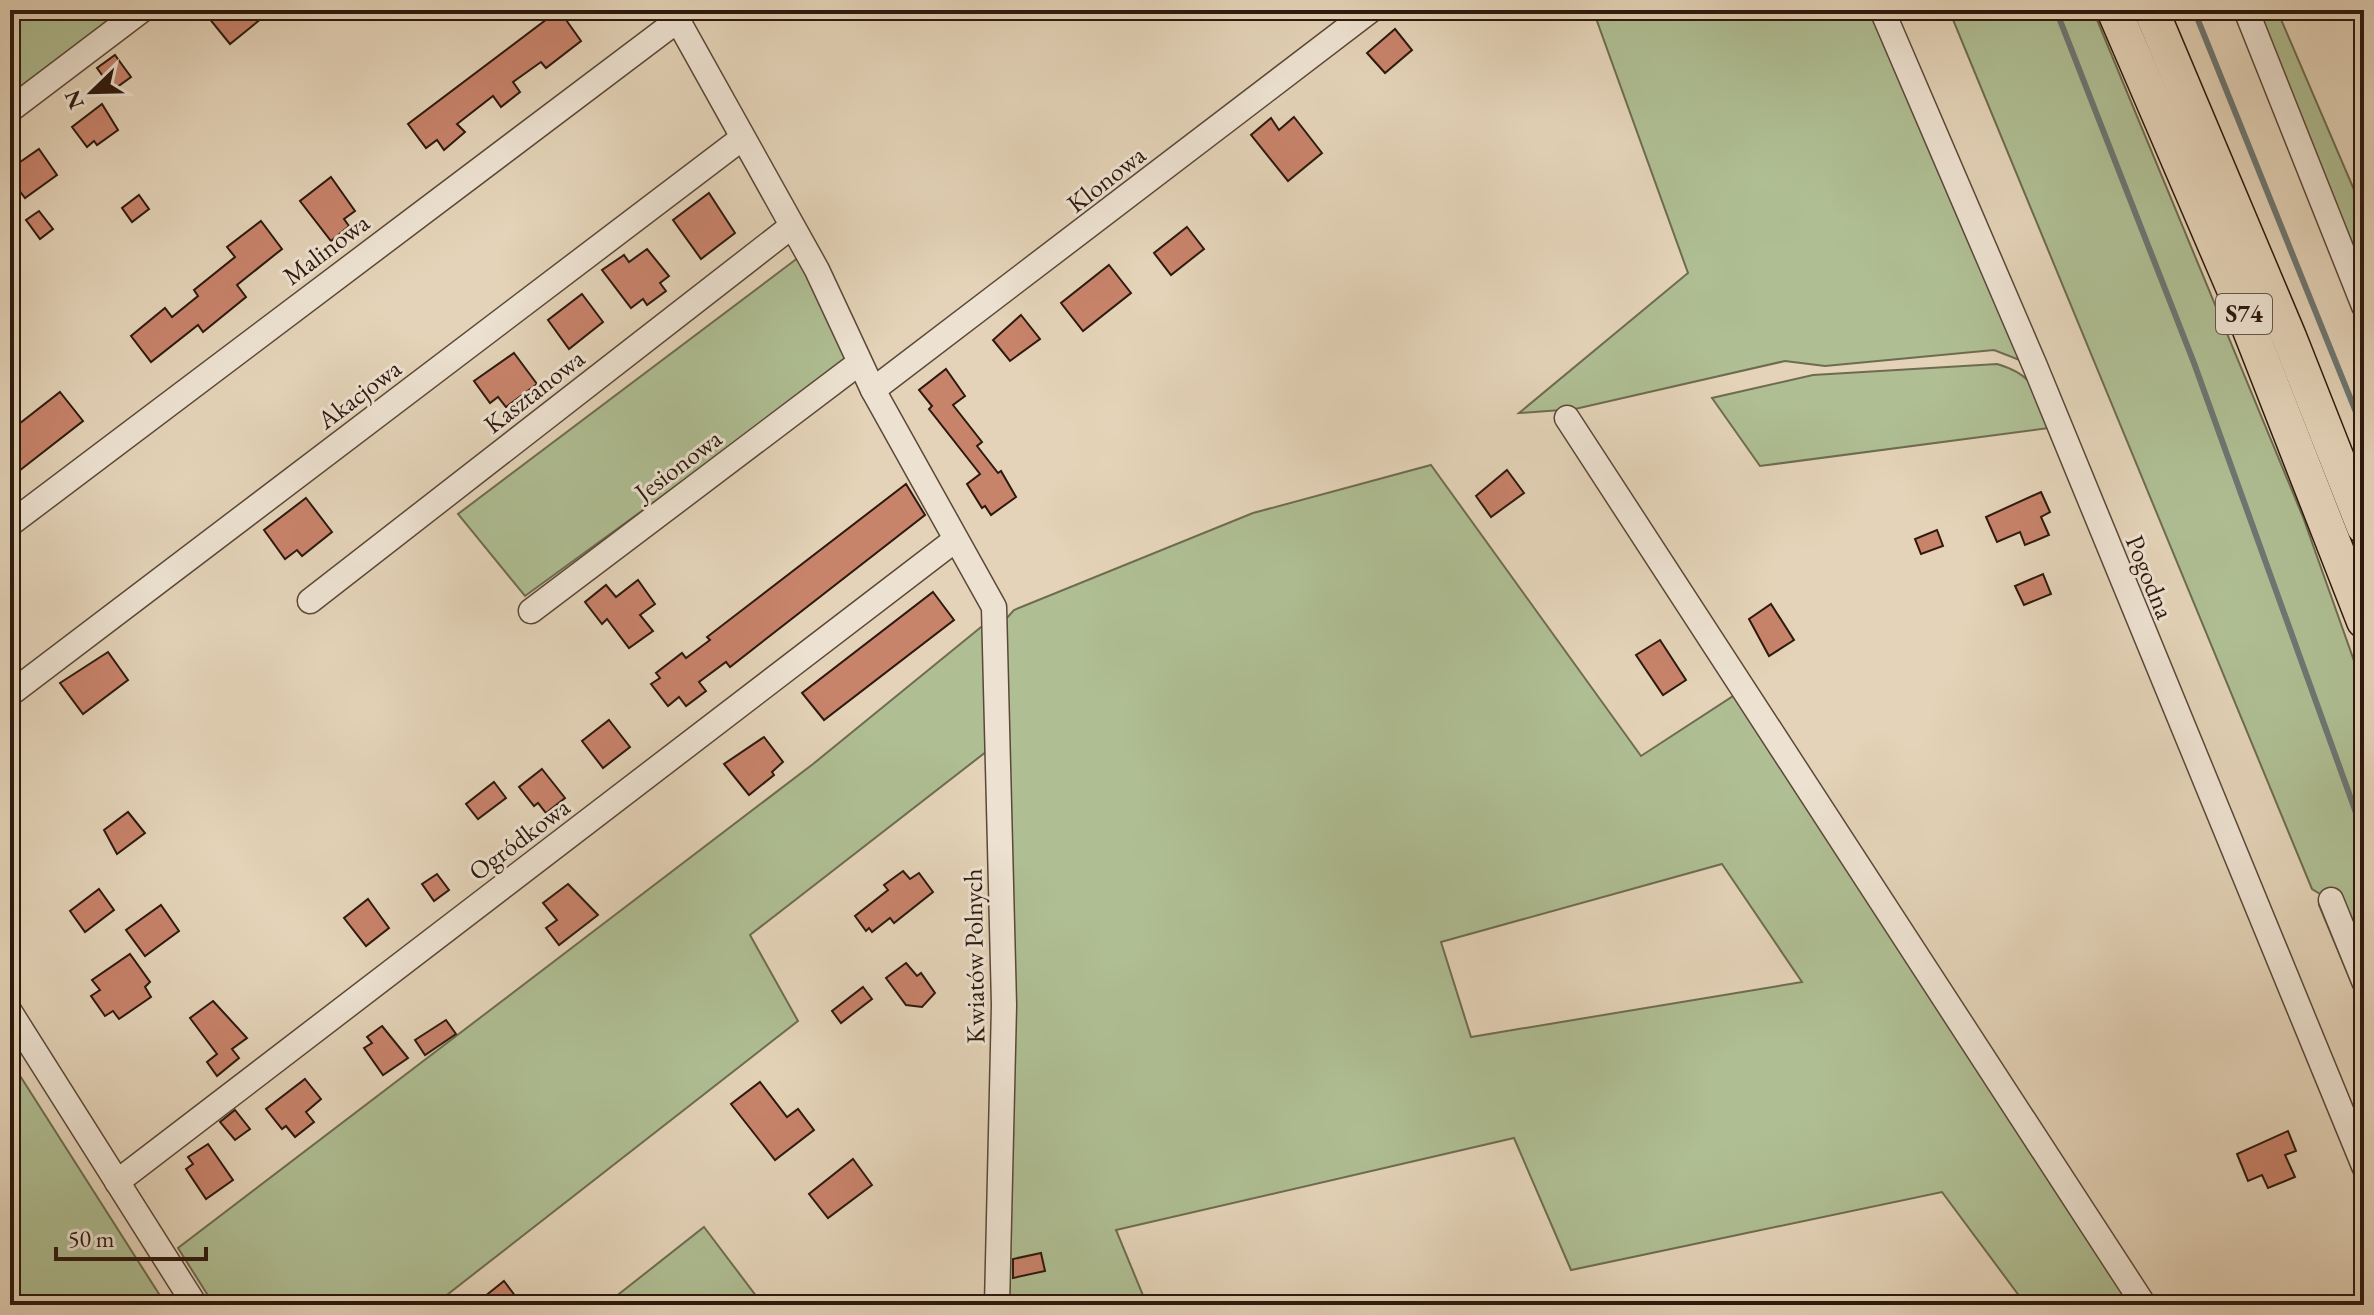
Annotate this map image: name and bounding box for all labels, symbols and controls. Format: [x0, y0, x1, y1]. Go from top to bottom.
north arrow [52, 52, 132, 132]
text: N [57, 86, 91, 113]
street label: Klonowa [1060, 137, 1153, 220]
street label: Malinowa [276, 205, 377, 293]
road number: S74 [2216, 294, 2272, 334]
street label: Kasztanowa [477, 341, 592, 441]
street label: Akacjowa [309, 351, 408, 437]
street label: Jesionowa [626, 421, 729, 510]
street label: Pogodna [2118, 530, 2182, 624]
street label: Ogródkowa [462, 789, 577, 888]
street label: Kwiatów Polnych [955, 868, 993, 1044]
scale bar [56, 1211, 206, 1261]
text: 50 m [68, 1223, 115, 1254]

